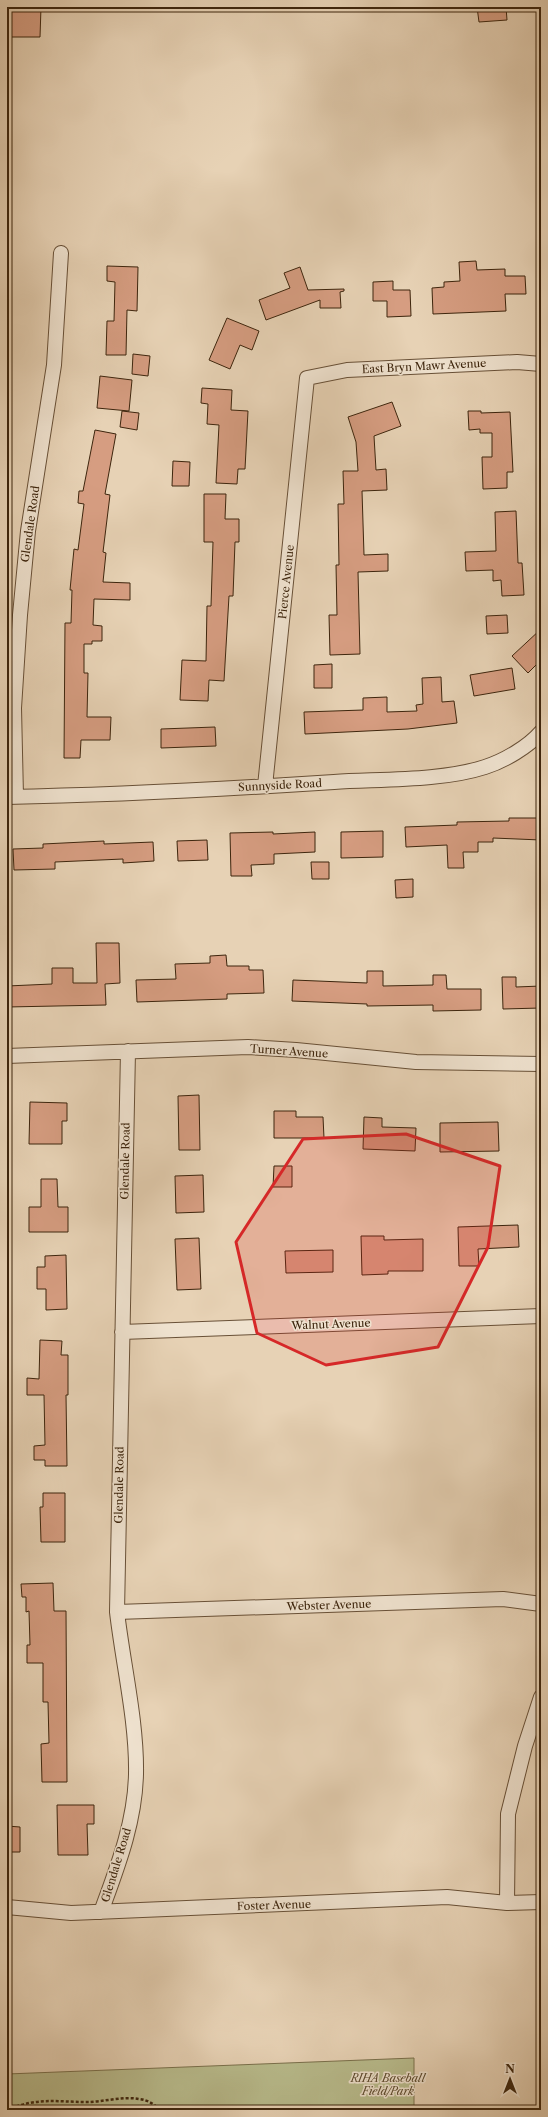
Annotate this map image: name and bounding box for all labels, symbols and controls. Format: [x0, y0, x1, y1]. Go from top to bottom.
street label: East Bryn Mawr Avenue [361, 356, 487, 376]
street label: Glendale Road [18, 484, 42, 563]
street label: Pierce Avenue [275, 544, 297, 620]
street label: Sunnyside Road [238, 776, 323, 794]
street label: Turner Avenue [249, 1041, 329, 1061]
street label: Glendale Road [117, 1122, 133, 1200]
street label: Walnut Avenue [290, 1316, 371, 1332]
street label: Glendale Road [111, 1446, 127, 1524]
street label: Webster Avenue [285, 1597, 372, 1614]
street label: Glendale Road [98, 1826, 134, 1904]
street label: Foster Avenue [237, 1897, 311, 1913]
north arrow [490, 2059, 530, 2099]
text: N [505, 2062, 515, 2076]
park label: RIHA Baseball Field/Park [350, 2071, 427, 2098]

